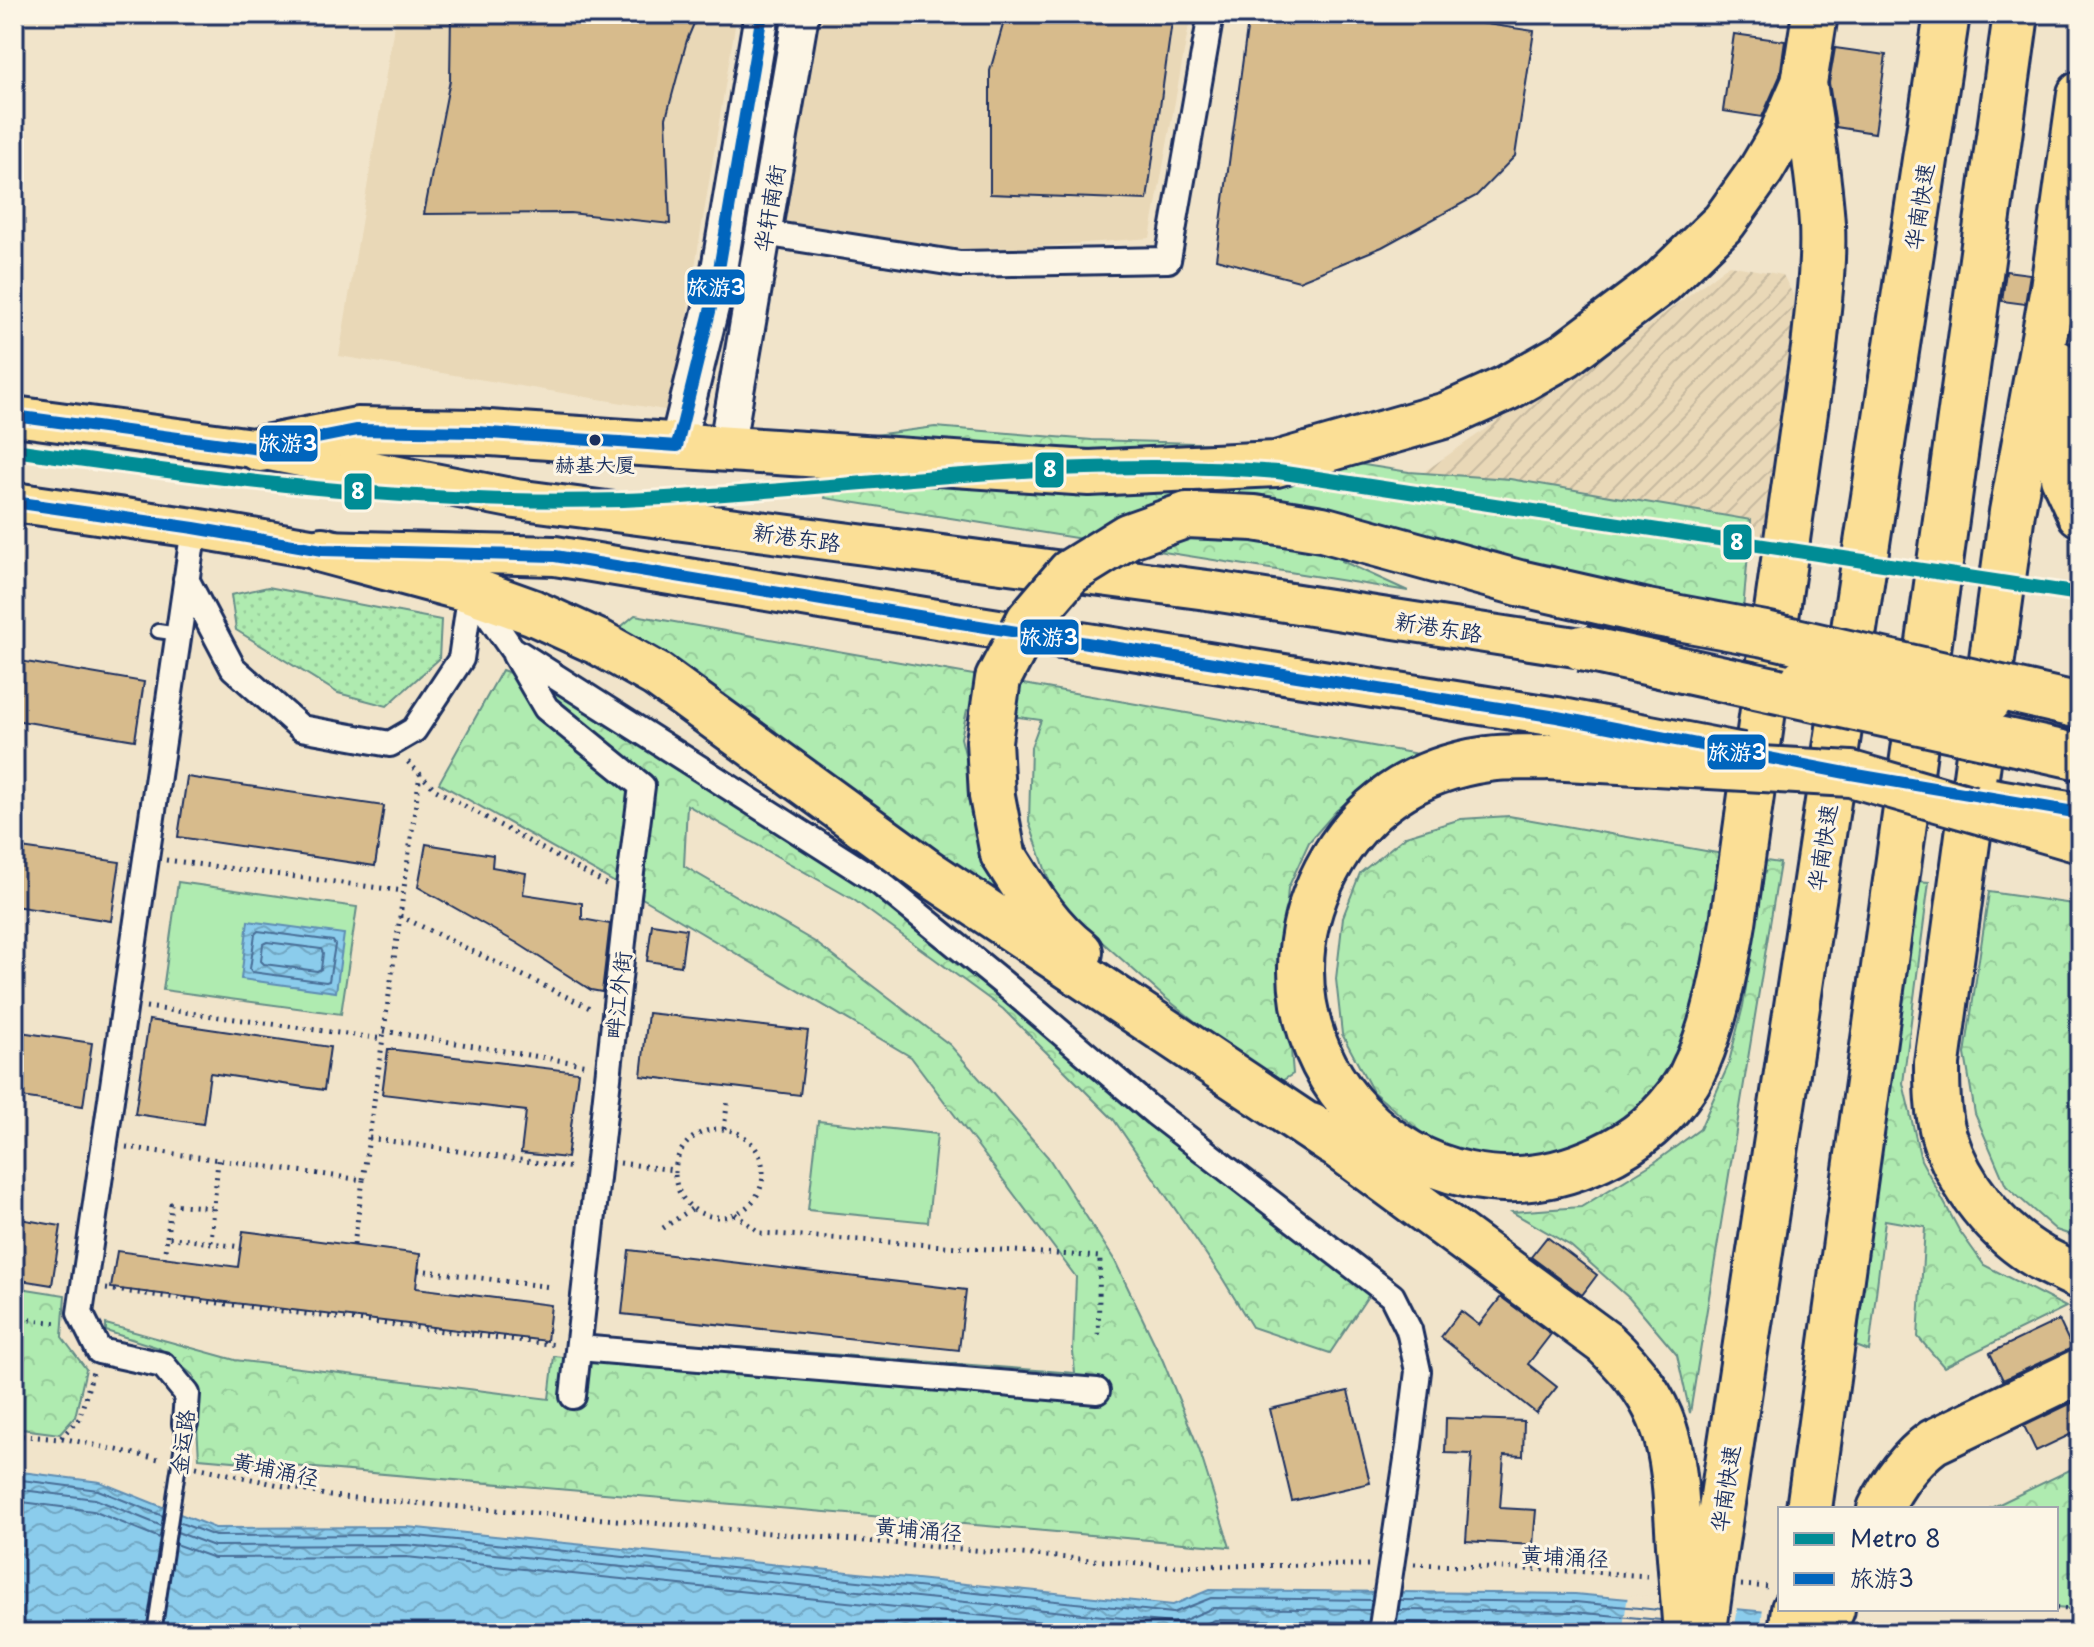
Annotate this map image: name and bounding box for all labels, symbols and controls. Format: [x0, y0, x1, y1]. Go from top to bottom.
street label: 华南快速 [1895, 160, 1941, 252]
street label: 华轩南街 [744, 162, 792, 254]
line badge: 旅游3 [686, 268, 746, 306]
text: 旅游3 [687, 269, 745, 302]
line badge: 旅游3 [258, 424, 319, 463]
text: 旅游3 [259, 425, 317, 458]
marker: 赫基大厦 [587, 432, 603, 448]
place label: 赫基大厦 [555, 449, 635, 479]
line badge: 8 [1034, 451, 1065, 489]
text: 8 [1043, 451, 1057, 484]
line badge: 8 [343, 472, 373, 511]
text: 8 [351, 473, 365, 506]
street label: 新港东路 [751, 514, 843, 558]
line badge: 8 [1722, 523, 1753, 561]
text: 8 [1730, 524, 1744, 557]
street label: 新港东路 [1393, 603, 1485, 649]
line badge: 旅游3 [1019, 618, 1080, 656]
text: 旅游3 [1020, 619, 1078, 652]
line badge: 旅游3 [1706, 733, 1767, 771]
text: 旅游3 [1708, 734, 1766, 767]
street label: 华南快速 [1798, 801, 1844, 893]
street label: 畔江外街 [596, 950, 638, 1040]
street label: 金运路 [161, 1407, 201, 1477]
street label: 华南快速 [1701, 1442, 1747, 1534]
street label: 黄埔涌径 [230, 1443, 322, 1493]
legend [1778, 1507, 2058, 1611]
street label: 黄埔涌径 [874, 1508, 964, 1548]
text: Metro 8 [1850, 1519, 1941, 1555]
street label: 黄埔涌径 [1520, 1536, 1610, 1574]
text: 旅游3 [1850, 1559, 1914, 1595]

